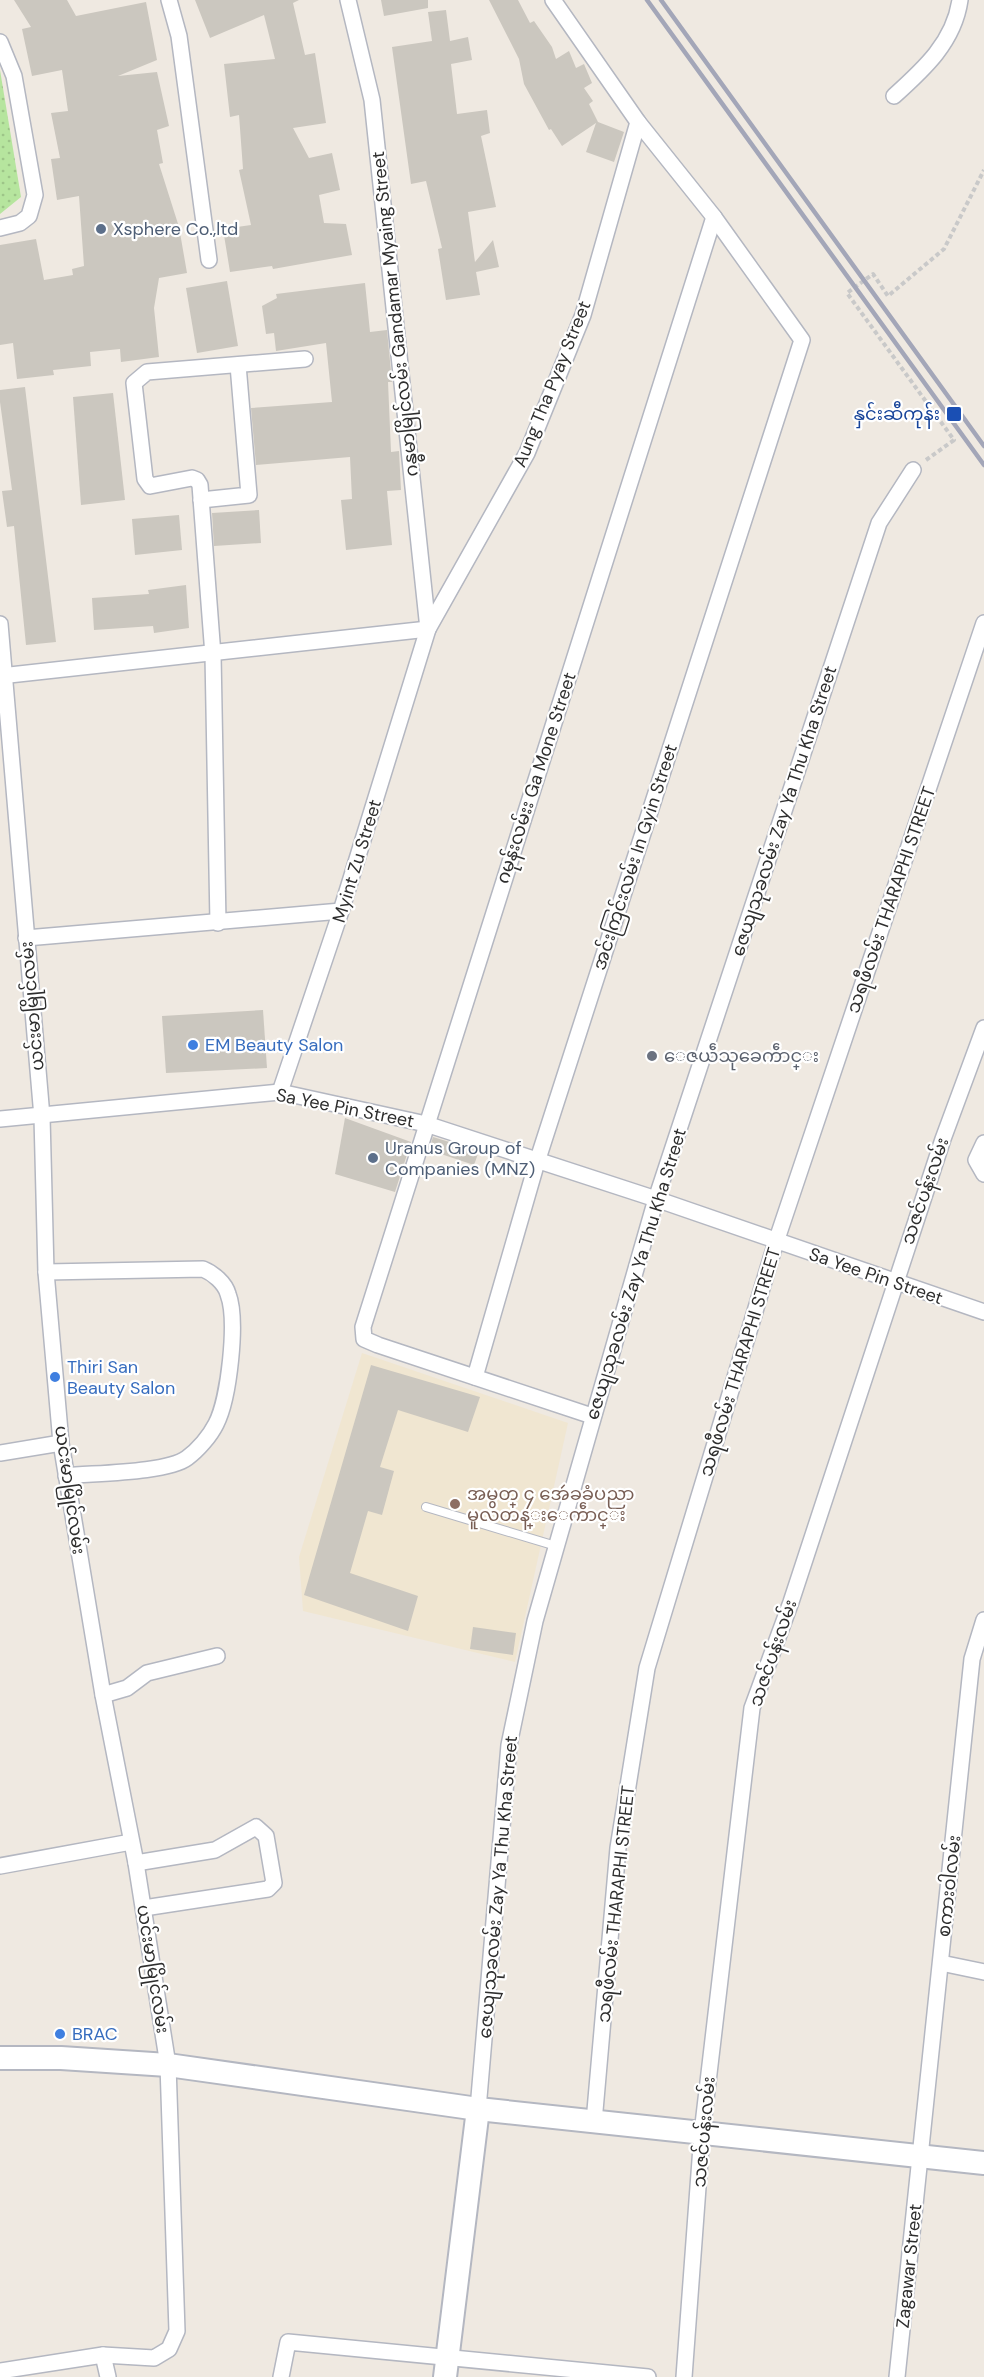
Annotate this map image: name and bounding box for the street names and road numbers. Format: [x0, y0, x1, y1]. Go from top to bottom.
street label: ဂန္ဓမာမြိုင်လမ်း Gandamar Myaing Street [364, 150, 427, 478]
street label: Aung Tha Pyay Street [508, 297, 596, 471]
street label: ဇေယျသုခလမ်း Zay Ya Thu Kha Street [725, 662, 845, 960]
street label: ဂမုန်းလမ်းး Ga Mone Street [490, 669, 584, 888]
street label: အင်းကြင်းလမ်း In Gyin Street [586, 741, 686, 974]
street label: သရဖီလမ်း THARAPHI STREET [839, 783, 944, 1018]
street label: Myint Zu Street [327, 797, 387, 925]
street label: ယင်းမာမြိုင်လမ်း [12, 940, 53, 1072]
street label: Sa Yee Pin Street [274, 1083, 416, 1133]
street label: ဇေယျသုခလမ်း Zay Ya Thu Kha Street [579, 1125, 695, 1424]
street label: သဇင်ပန်းလမ်း [895, 1134, 957, 1249]
street label: Sa Yee Pin Street [806, 1242, 946, 1310]
street label: သရဖီလမ်း THARAPHI STREET [692, 1244, 789, 1480]
street label: ယင်းမာမြိုင်လမ်း [46, 1424, 93, 1556]
street label: သဇင်ပန်းလမ်း [743, 1596, 805, 1711]
street label: ဇေယျသုခလမ်း Zay Ya Thu Kha Street [472, 1734, 526, 2040]
street label: သရဖီလမ်း THARAPHI STREET [590, 1784, 643, 2024]
street label: စကားဝါလမ်း [931, 1834, 966, 1938]
street label: ယင်းမာမြိုင်လမ်း [128, 1903, 177, 2035]
street label: သဇင်ပန်းလမ်း [686, 2075, 724, 2189]
street label: Zagawar Street [891, 2203, 927, 2329]

